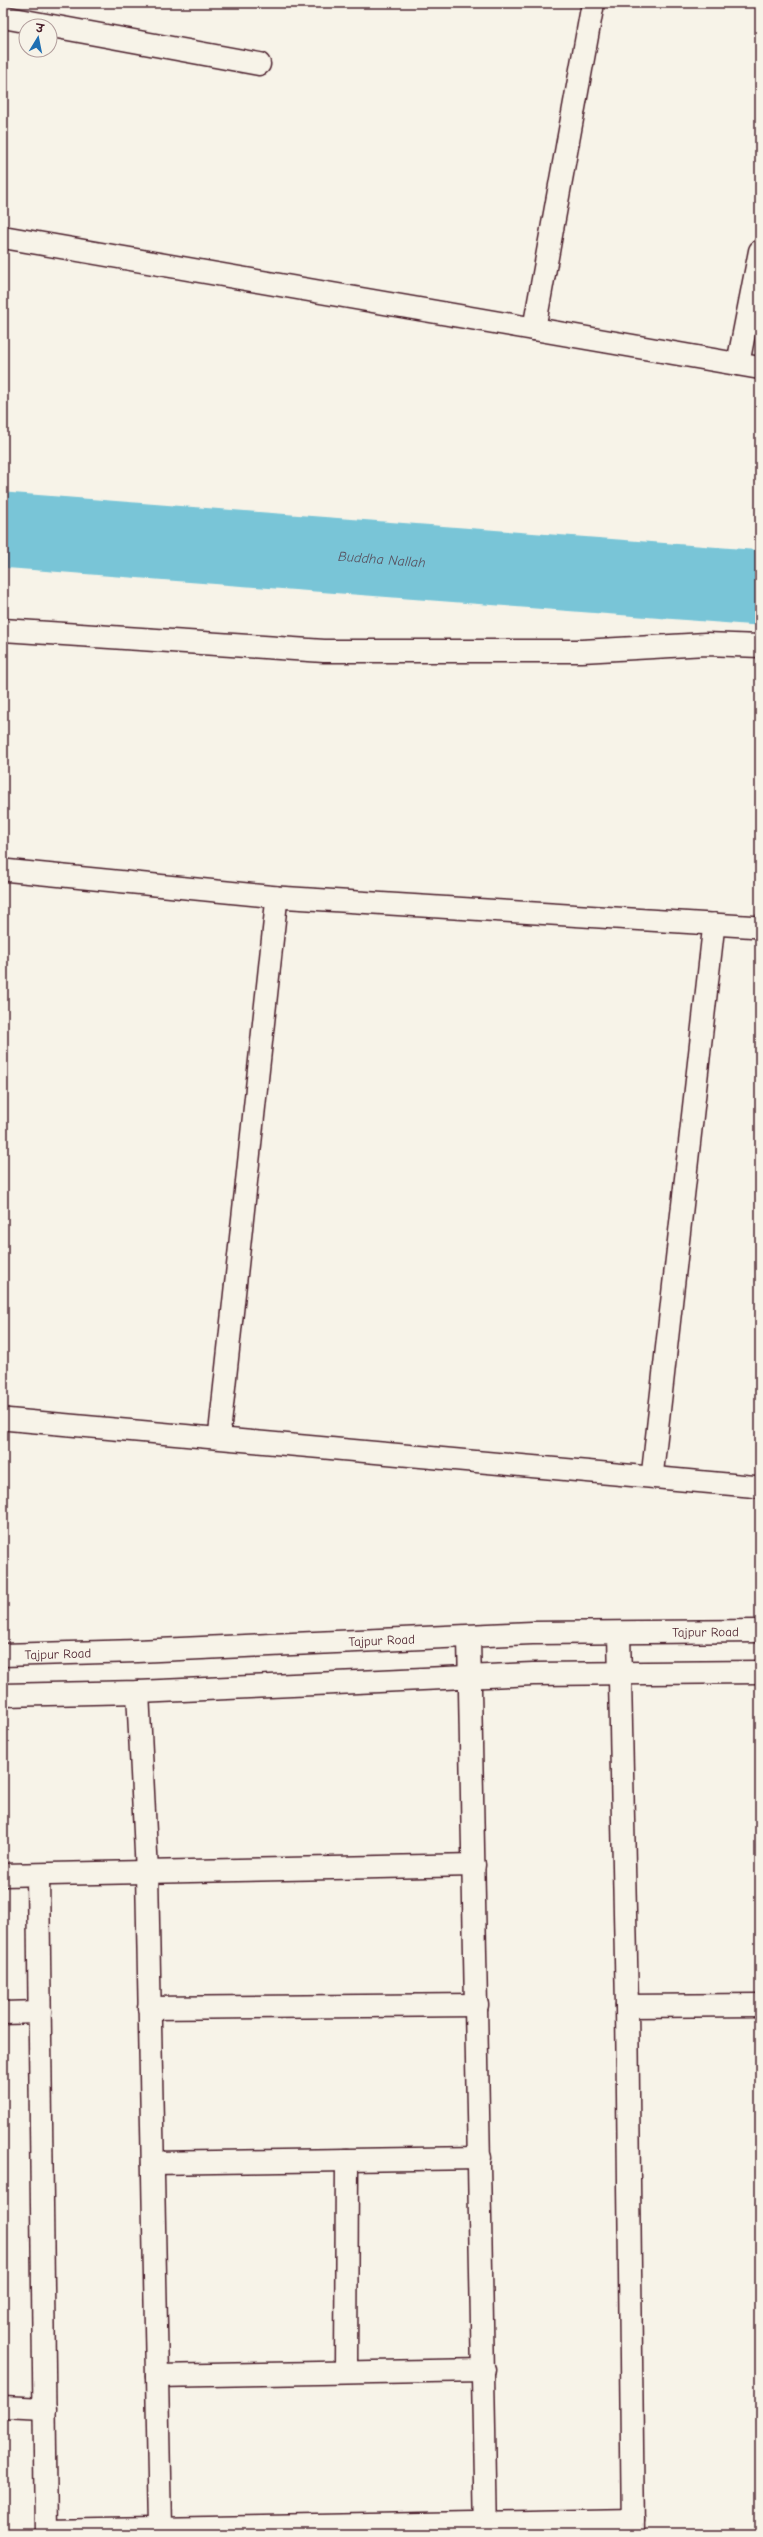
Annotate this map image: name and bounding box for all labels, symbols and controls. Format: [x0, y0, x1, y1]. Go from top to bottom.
north arrow [18, 18, 58, 58]
text: उ [34, 21, 46, 36]
water label: Buddha Nallah [337, 548, 426, 571]
street label: Tajpur Road [672, 1624, 739, 1640]
street label: Tajpur Road [348, 1631, 415, 1649]
street label: Tajpur Road [25, 1645, 91, 1662]

